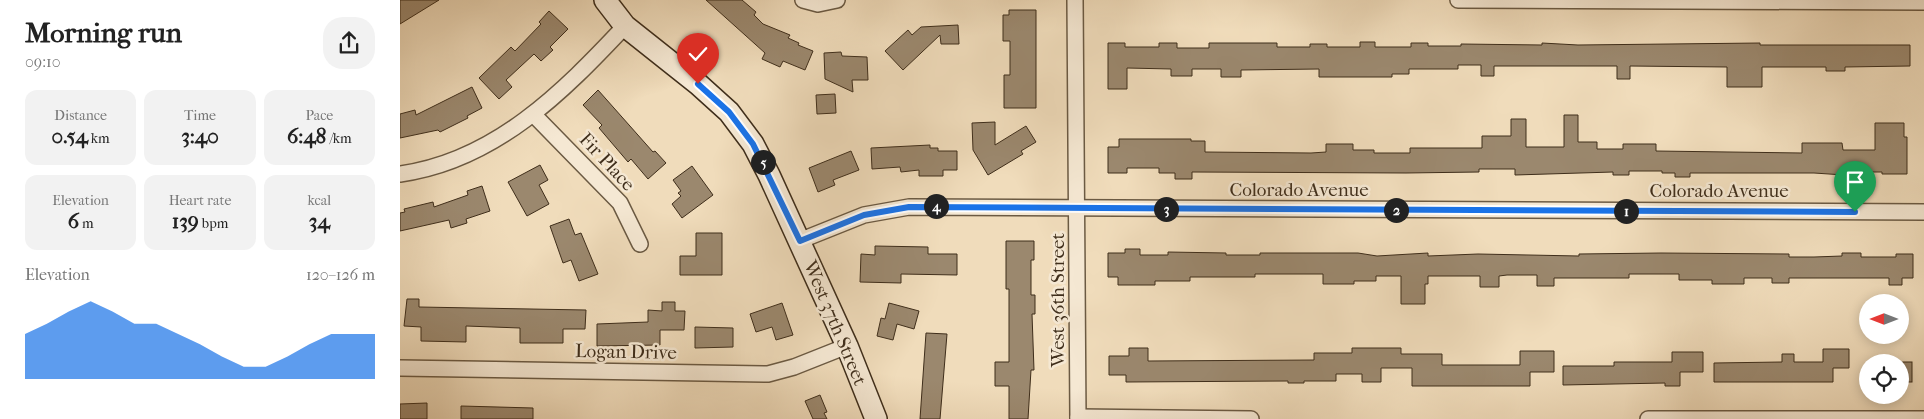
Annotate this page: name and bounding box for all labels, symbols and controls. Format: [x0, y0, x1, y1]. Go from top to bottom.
text: Morning run [25, 16, 182, 49]
button: share [323, 17, 375, 69]
pin [677, 33, 719, 84]
icon: check [684, 40, 712, 68]
text: 09:10 [25, 52, 61, 71]
text: Distance [54, 107, 107, 124]
text: Time [184, 107, 216, 124]
text: Pace [305, 107, 333, 124]
text: 0.54 [52, 124, 88, 148]
text: 3:40 [181, 124, 219, 148]
text: 6:48 [287, 124, 326, 148]
street label: Fir Place [575, 128, 639, 196]
text: km [88, 130, 110, 147]
text: /km [326, 130, 352, 147]
pin: 5 [750, 150, 776, 174]
text: 5 [760, 154, 767, 171]
pin [1834, 161, 1876, 212]
icon: arrive [1841, 168, 1869, 196]
street label: Colorado Avenue [1229, 179, 1369, 201]
street label: Colorado Avenue [1649, 180, 1789, 202]
text: Elevation [52, 192, 109, 209]
text: Heart rate [169, 192, 231, 209]
text: kcal [308, 192, 331, 209]
pin: 4 [924, 194, 948, 218]
pin: 3 [1154, 196, 1178, 222]
text: 4 [932, 198, 941, 215]
pin: 2 [1384, 198, 1408, 222]
pin: 1 [1614, 198, 1638, 224]
text: 3 [1164, 201, 1169, 218]
text: 2 [1393, 202, 1400, 219]
text: 1 [1624, 203, 1629, 220]
text: 6 [68, 209, 79, 233]
text: 139 [172, 209, 199, 233]
text: 34 [309, 209, 330, 233]
text: m [79, 215, 94, 232]
text: bpm [199, 215, 228, 232]
street label: West 36th Street [1047, 233, 1069, 368]
street label: West 37th Street [798, 256, 871, 389]
text: Elevation [25, 265, 90, 284]
text: 120–126 m [306, 265, 375, 284]
north arrow [1859, 294, 1909, 344]
map controls [1859, 294, 1909, 404]
street label: Logan Drive [575, 340, 677, 364]
button: locate [1859, 354, 1909, 404]

